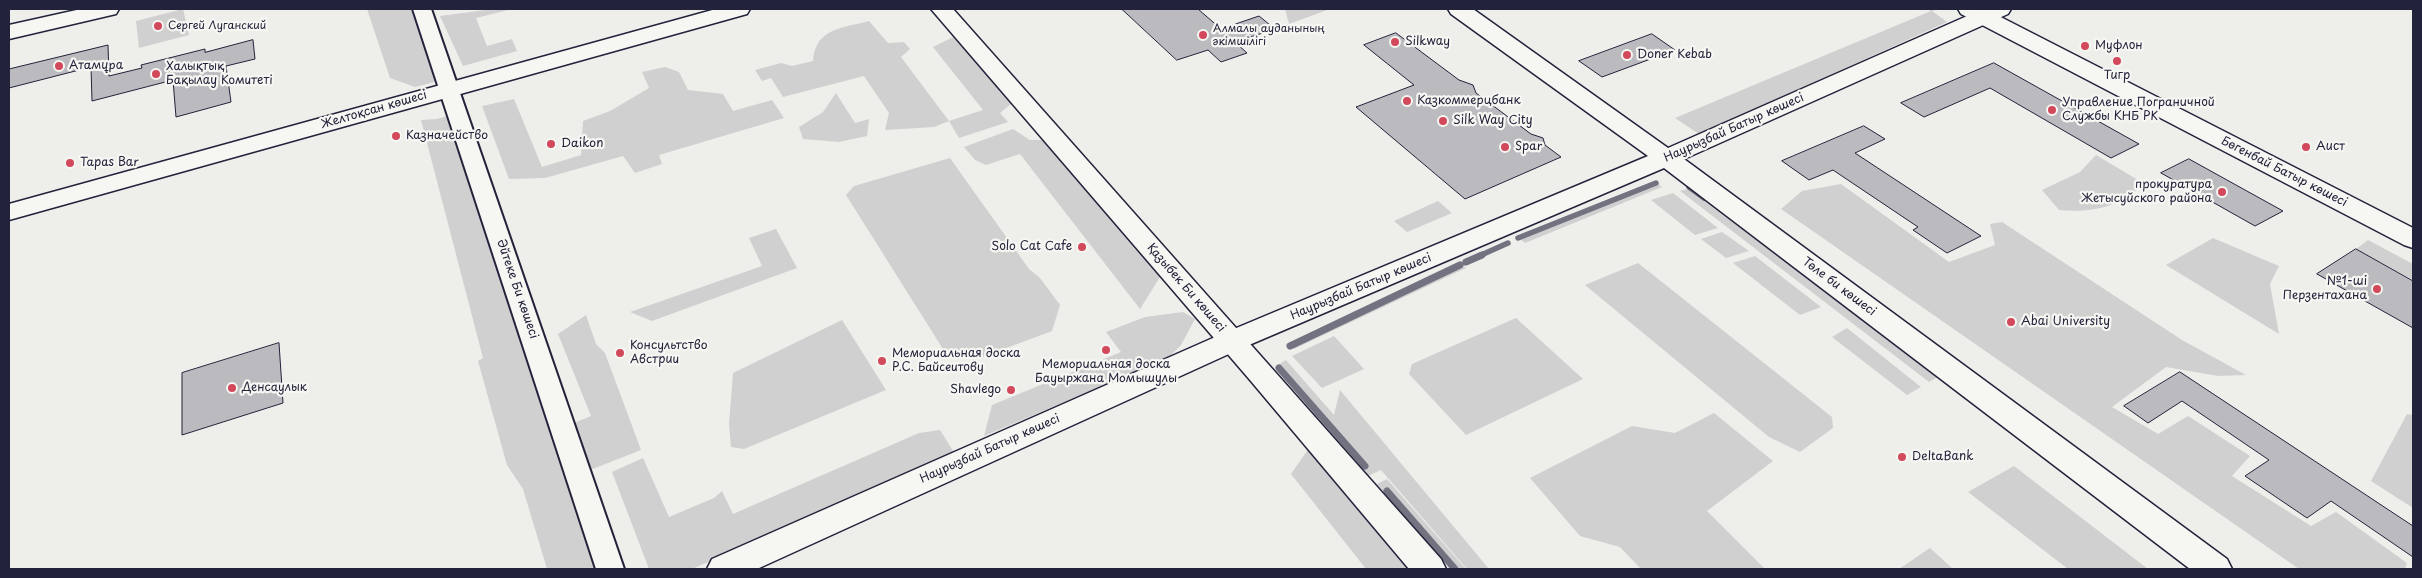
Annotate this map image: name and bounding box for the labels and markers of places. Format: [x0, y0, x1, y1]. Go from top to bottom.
place label: Сергей Луганский [168, 19, 266, 33]
marker: Сергей Луганский [152, 20, 164, 32]
place label: Алмалы ауданының әкімшілігі [1213, 22, 1325, 48]
marker: Алмалы ауданының әкімшілігі [1197, 29, 1209, 41]
place label: Silkway [1405, 35, 1450, 49]
marker: Silkway [1389, 36, 1401, 48]
place label: Муфлон [2095, 39, 2143, 53]
marker: Муфлон [2079, 40, 2091, 52]
place label: Doner Kebab [1637, 48, 1712, 62]
marker: Doner Kebab [1621, 49, 1633, 61]
marker: Тигр [2111, 55, 2123, 67]
place label: Атамұра [69, 59, 123, 73]
marker: Атамұра [53, 60, 65, 72]
place label: Халықтық Бақылау Комитеті [166, 60, 273, 88]
marker: Халықтық Бақылау Комитеті [150, 68, 162, 80]
place label: Тигр [2104, 69, 2130, 83]
place label: Казкоммерцбанк [1417, 94, 1521, 108]
marker: Казкоммерцбанк [1401, 95, 1413, 107]
place label: Управление Пограничной Службы КНБ РК [2062, 96, 2215, 124]
marker: Управление Пограничной Службы КНБ РК [2046, 104, 2058, 116]
place label: Silk Way City [1453, 114, 1533, 128]
marker: Silk Way City [1437, 115, 1449, 127]
place label: Казначейство [406, 129, 488, 143]
marker: Казначейство [390, 130, 402, 142]
place label: Daikon [561, 137, 603, 151]
marker: Daikon [545, 138, 557, 150]
place label: Spar [1515, 140, 1542, 154]
place label: Аист [2316, 140, 2345, 154]
marker: Spar [1499, 141, 1511, 153]
marker: Аист [2300, 141, 2312, 153]
place label: Tapas Bar [80, 156, 139, 170]
marker: Tapas Bar [64, 157, 76, 169]
place label: прокуратура Жетысуйского района [2081, 178, 2212, 206]
marker: прокуратура Жетысуйского района [2216, 186, 2228, 198]
place label: Solo Cat Cafe [991, 240, 1072, 254]
marker: Solo Cat Cafe [1076, 241, 1088, 253]
place label: №1-ші Перзентахана [2283, 275, 2367, 303]
marker: №1-ші Перзентахана [2371, 283, 2383, 295]
place label: Abai University [2021, 315, 2110, 329]
marker: Abai University [2005, 316, 2017, 328]
place label: Консультство Австрии [630, 339, 707, 367]
marker: Мемориальная доска Бауыржана Момышулы [1100, 344, 1112, 356]
marker: Консультство Австрии [614, 347, 626, 359]
place label: Мемориальная доска Р.С. Байсеитову [892, 347, 1020, 375]
marker: Мемориальная доска Р.С. Байсеитову [876, 355, 888, 367]
place label: Мемориальная доска Бауыржана Момышулы [1035, 358, 1177, 386]
place label: Денсаулык [242, 381, 307, 395]
marker: Денсаулык [226, 382, 238, 394]
place label: Shavlego [950, 383, 1001, 397]
marker: Shavlego [1005, 384, 1017, 396]
place label: DeltaBank [1912, 450, 1973, 464]
marker: DeltaBank [1896, 451, 1908, 463]

